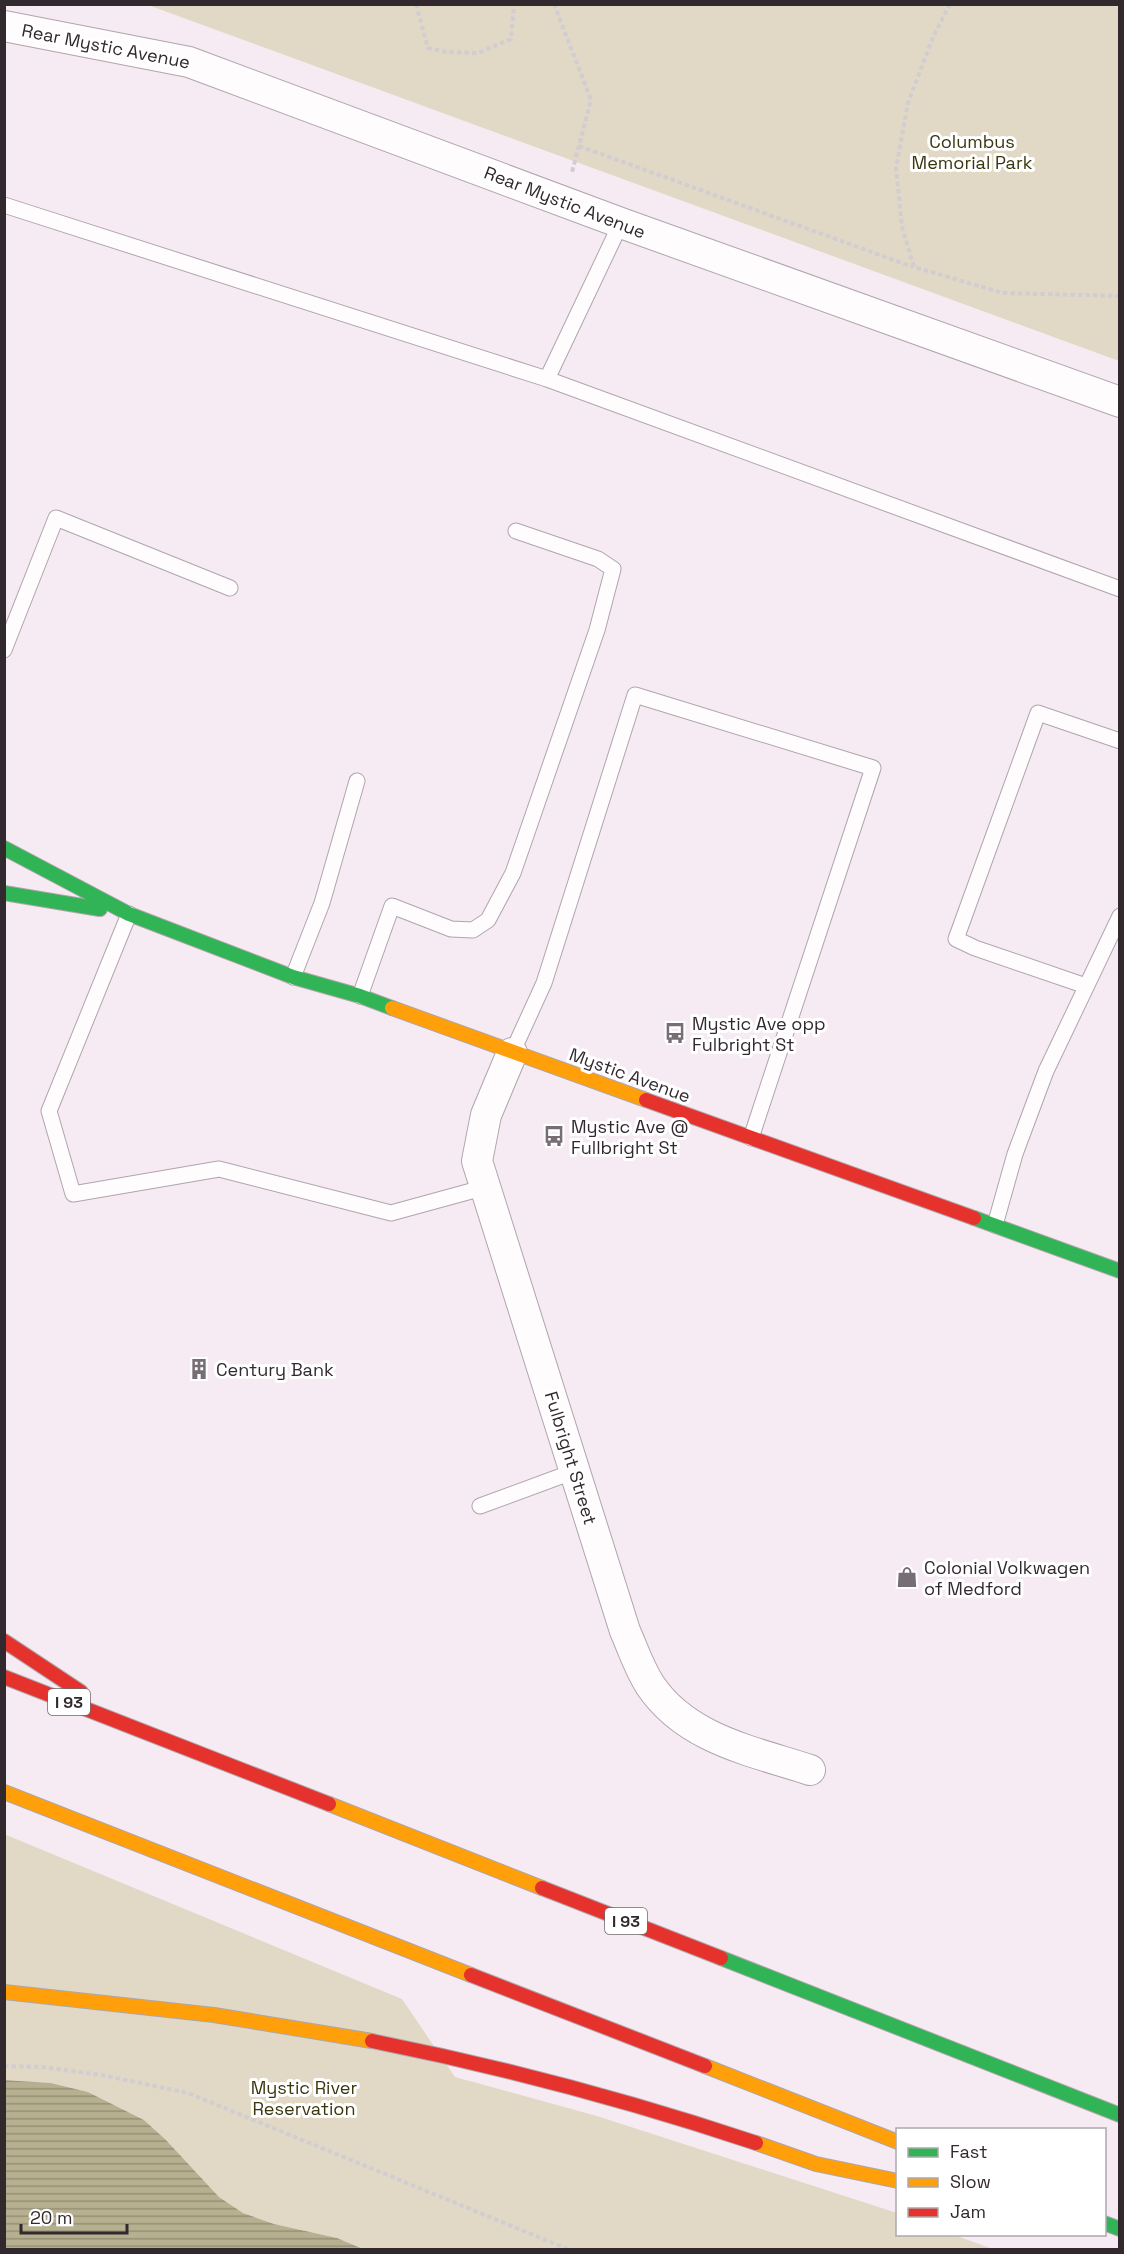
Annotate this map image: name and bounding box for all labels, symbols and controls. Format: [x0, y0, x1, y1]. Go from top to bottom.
street label: Rear Mystic Avenue [20, 18, 192, 74]
park label: Columbus Memorial Park [912, 130, 1033, 174]
street label: Rear Mystic Avenue [481, 161, 649, 243]
place label: Mystic Ave opp Fulbright St [692, 1012, 826, 1056]
bus stop icon: Mystic Ave opp Fulbright St [663, 1021, 687, 1045]
street label: Mystic Avenue [566, 1042, 694, 1108]
place label: Mystic Ave @ Fullbright St [571, 1115, 689, 1159]
bus stop icon: Mystic Ave @ Fullbright St [542, 1124, 566, 1148]
building icon: Century Bank [187, 1357, 211, 1381]
place label: Century Bank [216, 1358, 334, 1381]
street label: Fulbright Street [540, 1389, 602, 1527]
place label: Colonial Volkwagen of Medford [924, 1556, 1090, 1600]
shop icon: Colonial Volkwagen of Medford [895, 1565, 919, 1589]
road number: I 93 [48, 1689, 90, 1715]
road number: I 93 [605, 1908, 647, 1934]
park label: Mystic River Reservation [251, 2076, 357, 2120]
legend [896, 2128, 1106, 2236]
text: Fast [950, 2140, 987, 2163]
text: Slow [950, 2170, 991, 2193]
scale bar [21, 2197, 128, 2235]
text: Jam [950, 2200, 986, 2223]
text: 20 m [30, 2206, 73, 2229]

